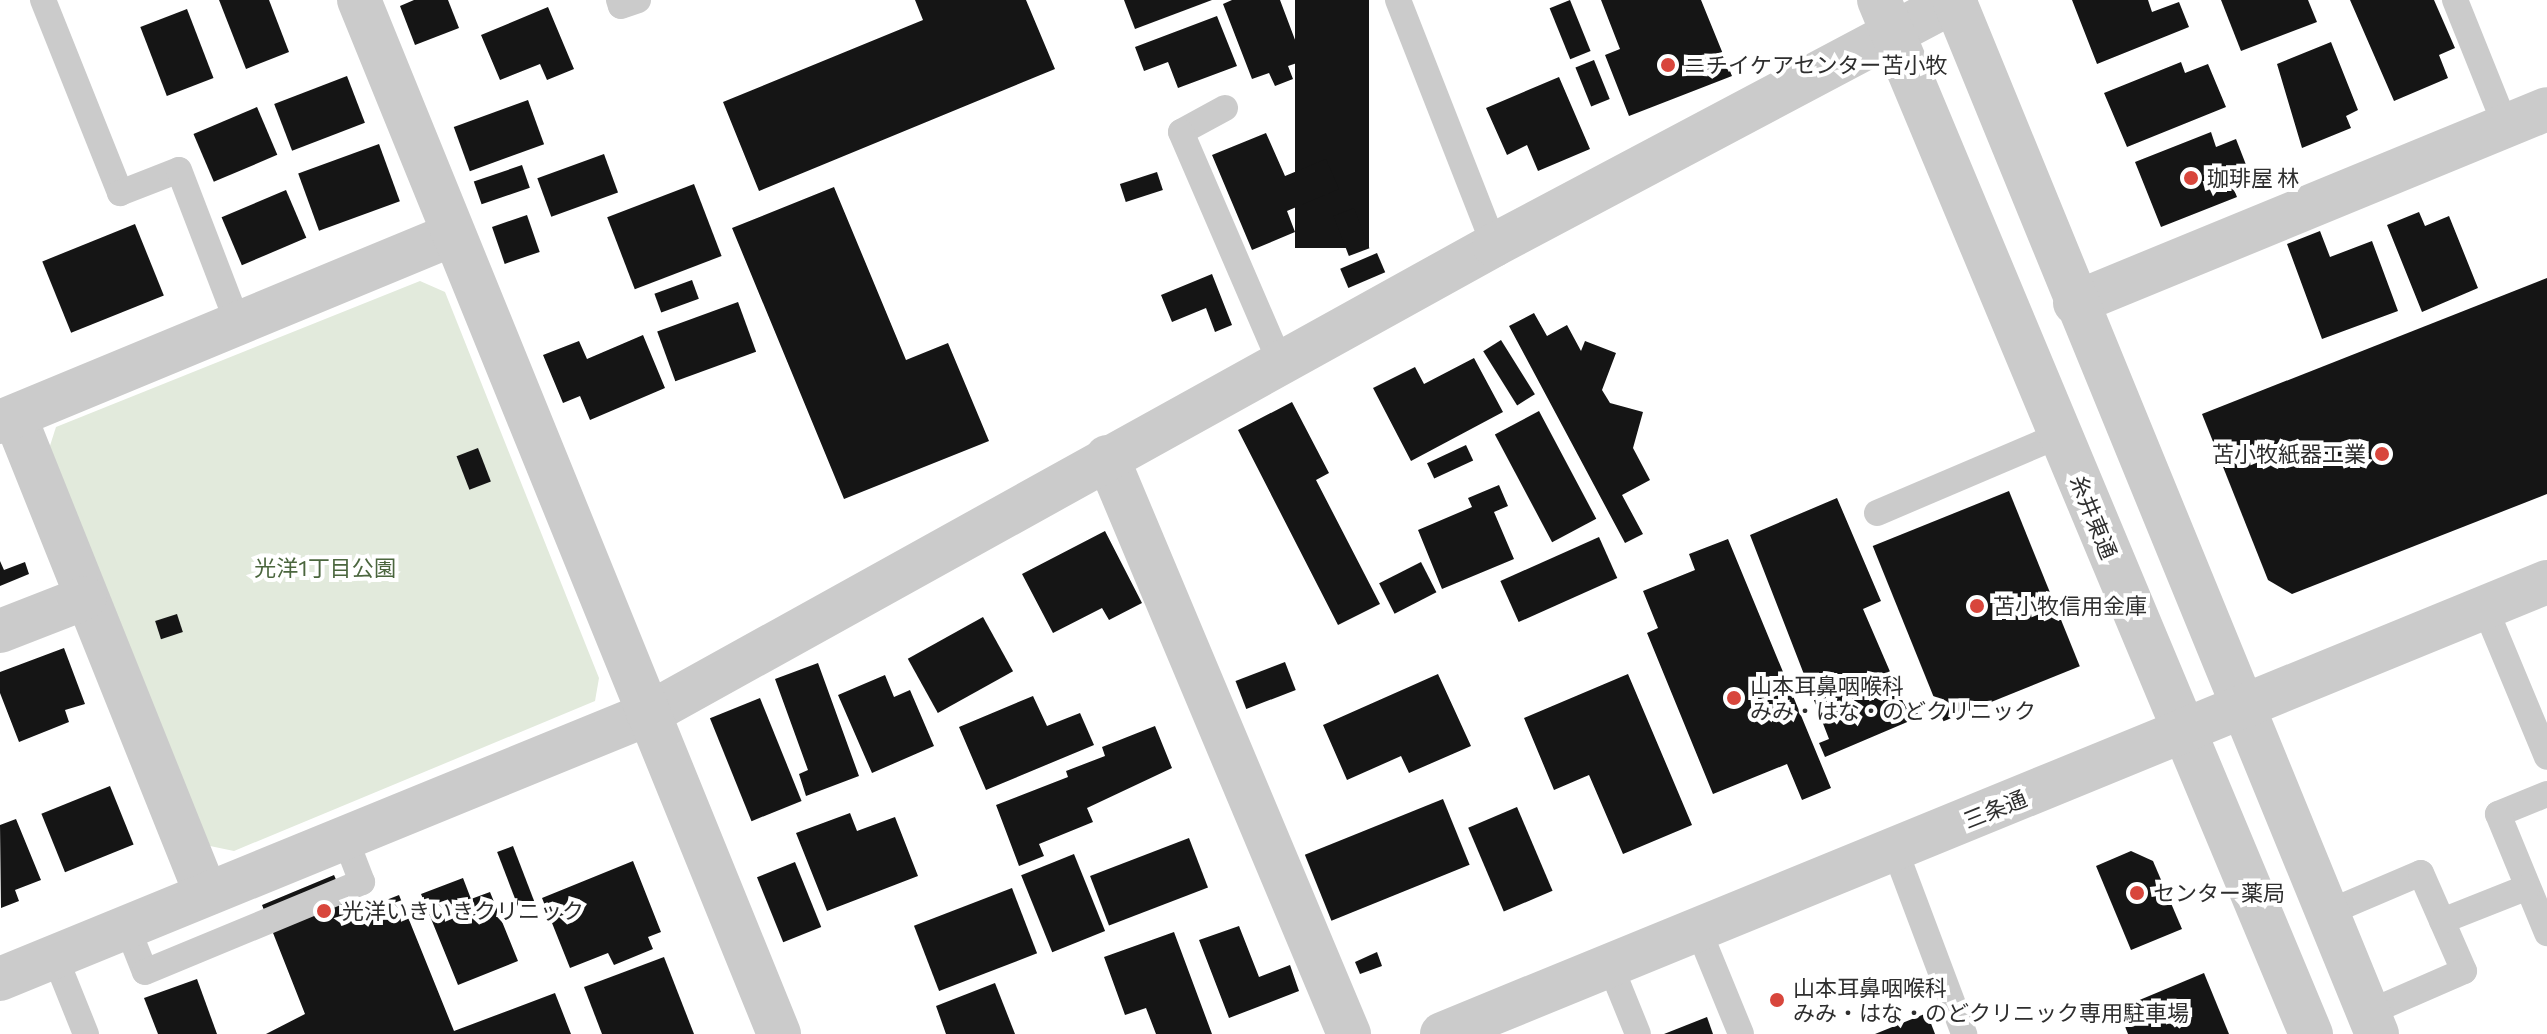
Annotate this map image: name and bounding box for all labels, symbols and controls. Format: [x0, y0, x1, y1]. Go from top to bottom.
place label: ニチイケアセンター苫小牧 [1684, 52, 1948, 78]
marker: ニチイケアセンター苫小牧 [1659, 56, 1677, 74]
place label: 珈琲屋 林 [2207, 165, 2299, 191]
marker: 珈琲屋 林 [2182, 169, 2200, 187]
place label: 苫小牧紙器工業 [2212, 441, 2366, 467]
marker: 苫小牧紙器工業 [2373, 445, 2391, 463]
street label: 糸井東通 [2065, 471, 2123, 563]
park label: 光洋1丁目公園 [254, 555, 396, 581]
place label: 苫小牧信用金庫 [1993, 593, 2147, 619]
marker: 苫小牧信用金庫 [1968, 597, 1986, 615]
place label: 山本耳鼻咽喉科 みみ・はな・のどクリニック [1750, 672, 2036, 724]
marker: 山本耳鼻咽喉科 みみ・はな・のどクリニック [1725, 689, 1743, 707]
street label: 三条通 [1959, 784, 2031, 834]
place label: センター薬局 [2153, 880, 2285, 906]
marker: センター薬局 [2128, 884, 2146, 902]
place label: 光洋いきいきクリニック [342, 898, 584, 924]
marker: 光洋いきいきクリニック [313, 900, 335, 922]
place label: 山本耳鼻咽喉科 みみ・はな・のどクリニック専用駐車場 [1793, 974, 2189, 1026]
marker: 山本耳鼻咽喉科 みみ・はな・のどクリニック専用駐車場 [1768, 991, 1786, 1009]

